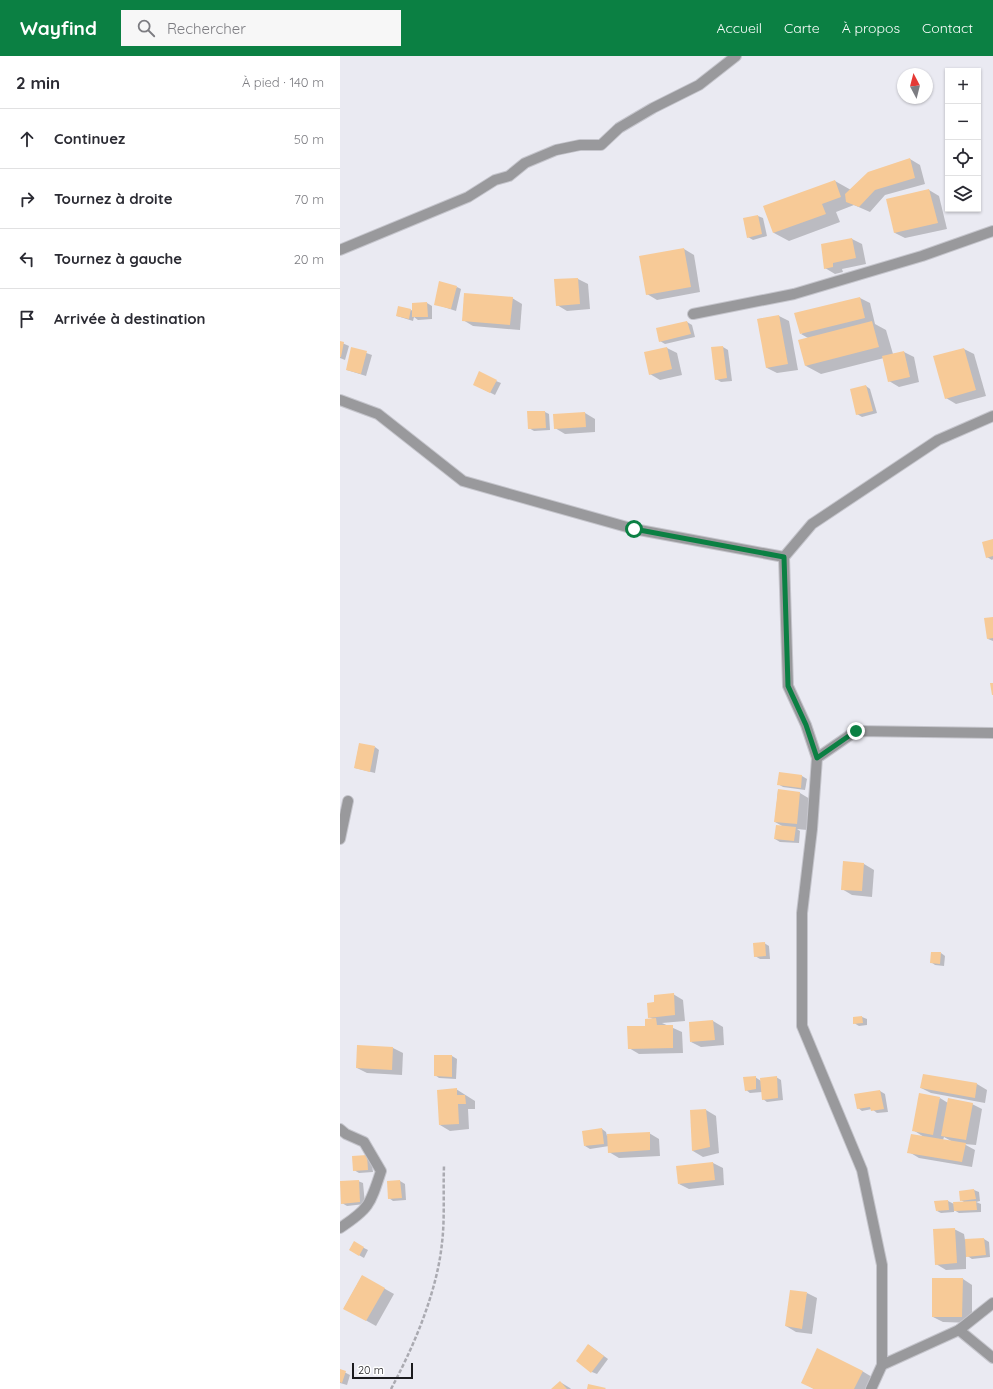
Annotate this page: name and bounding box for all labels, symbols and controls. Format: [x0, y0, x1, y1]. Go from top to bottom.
search box [121, 10, 401, 46]
text: Wayfind [20, 16, 97, 40]
icon: search [135, 17, 157, 39]
text: Rechercher [167, 19, 246, 38]
text: Accueil [716, 19, 762, 37]
text: Carte [784, 19, 820, 37]
text: À propos [842, 19, 900, 37]
text: Contact [922, 19, 973, 37]
north arrow [897, 68, 933, 104]
map controls [945, 68, 981, 212]
button: + [945, 68, 981, 104]
text: 2 min [16, 72, 60, 93]
text: À pied · 140 m [242, 74, 324, 90]
button: − [945, 104, 981, 140]
icon: ahead [16, 128, 38, 150]
text: Continuez [54, 129, 125, 148]
text: 50 m [294, 131, 324, 147]
button: locate [945, 140, 981, 176]
button: layers [945, 176, 981, 212]
icon: right [16, 188, 38, 210]
text: Tournez à droite [54, 189, 173, 208]
text: 70 m [294, 191, 324, 207]
icon: left [16, 248, 38, 270]
text: Tournez à gauche [54, 249, 182, 268]
text: 20 m [294, 251, 324, 267]
icon: arrive [16, 308, 38, 330]
text: Arrivée à destination [54, 309, 206, 328]
route start [625, 520, 643, 538]
route end [847, 722, 865, 740]
scale bar [352, 1361, 413, 1380]
text: 20 m [358, 1363, 384, 1377]

